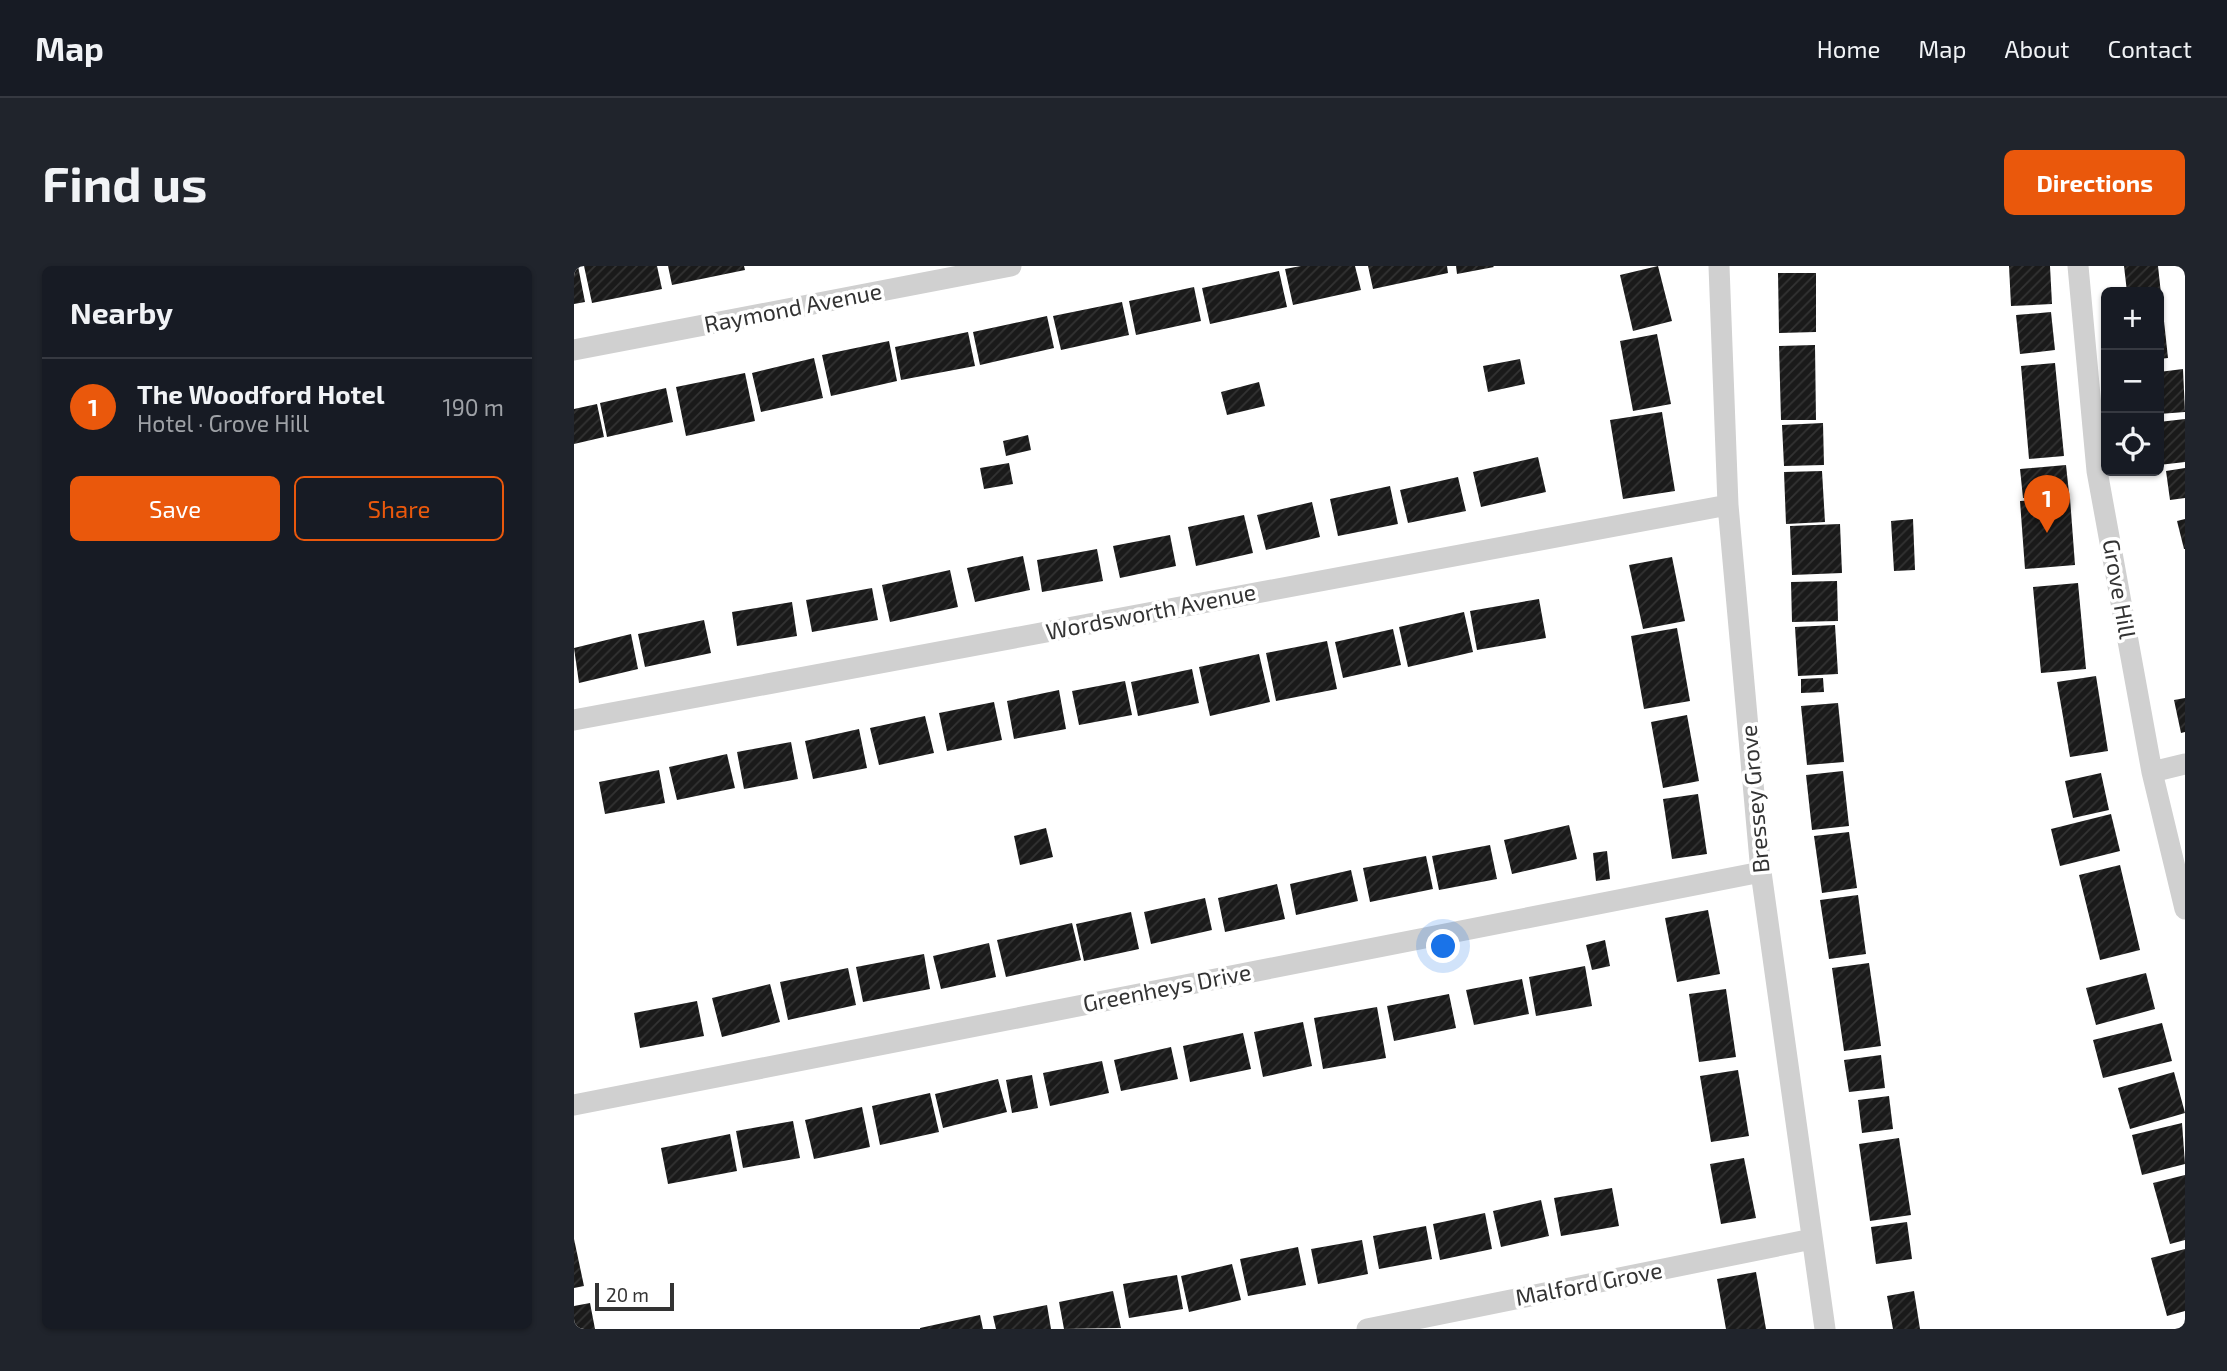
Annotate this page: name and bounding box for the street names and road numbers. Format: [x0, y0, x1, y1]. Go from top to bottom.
street label: Raymond Avenue [702, 276, 884, 338]
street label: Grove Hill [2097, 537, 2143, 641]
street label: Wordsworth Avenue [1043, 577, 1258, 645]
street label: Bressey Grove [1734, 724, 1774, 874]
street label: Greenheys Drive [1080, 957, 1253, 1017]
street label: Malford Grove [1513, 1255, 1665, 1311]

